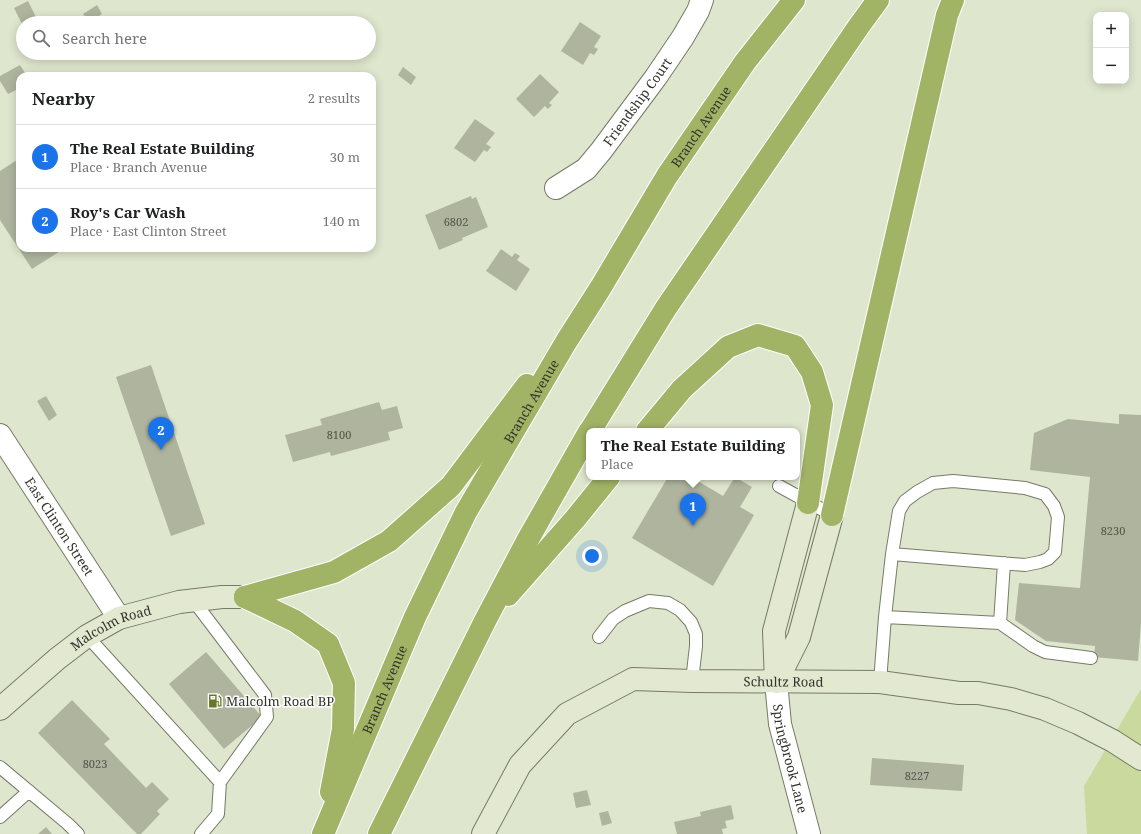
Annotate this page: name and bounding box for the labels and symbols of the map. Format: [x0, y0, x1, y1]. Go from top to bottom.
street label: Friendship Court [599, 54, 676, 150]
street label: Branch Avenue [667, 82, 735, 171]
house number: 6802 [444, 214, 468, 229]
street label: Branch Avenue [499, 356, 563, 447]
pin: 2 [148, 417, 174, 450]
house number: 8100 [327, 427, 351, 442]
street label: East Clinton Street [21, 474, 98, 579]
pin: 1 [680, 493, 706, 526]
house number: 8230 [1101, 523, 1125, 538]
your location [582, 546, 602, 566]
street label: Malcolm Road [67, 601, 153, 655]
street label: Branch Avenue [358, 642, 411, 737]
street label: Schultz Road [744, 672, 824, 691]
place label: Malcolm Road BP [226, 692, 334, 710]
fuel station icon: Malcolm Road BP [207, 693, 223, 709]
street label: Springbrook Lane [769, 703, 812, 815]
house number: 8023 [83, 756, 107, 771]
house number: 8227 [905, 768, 929, 783]

